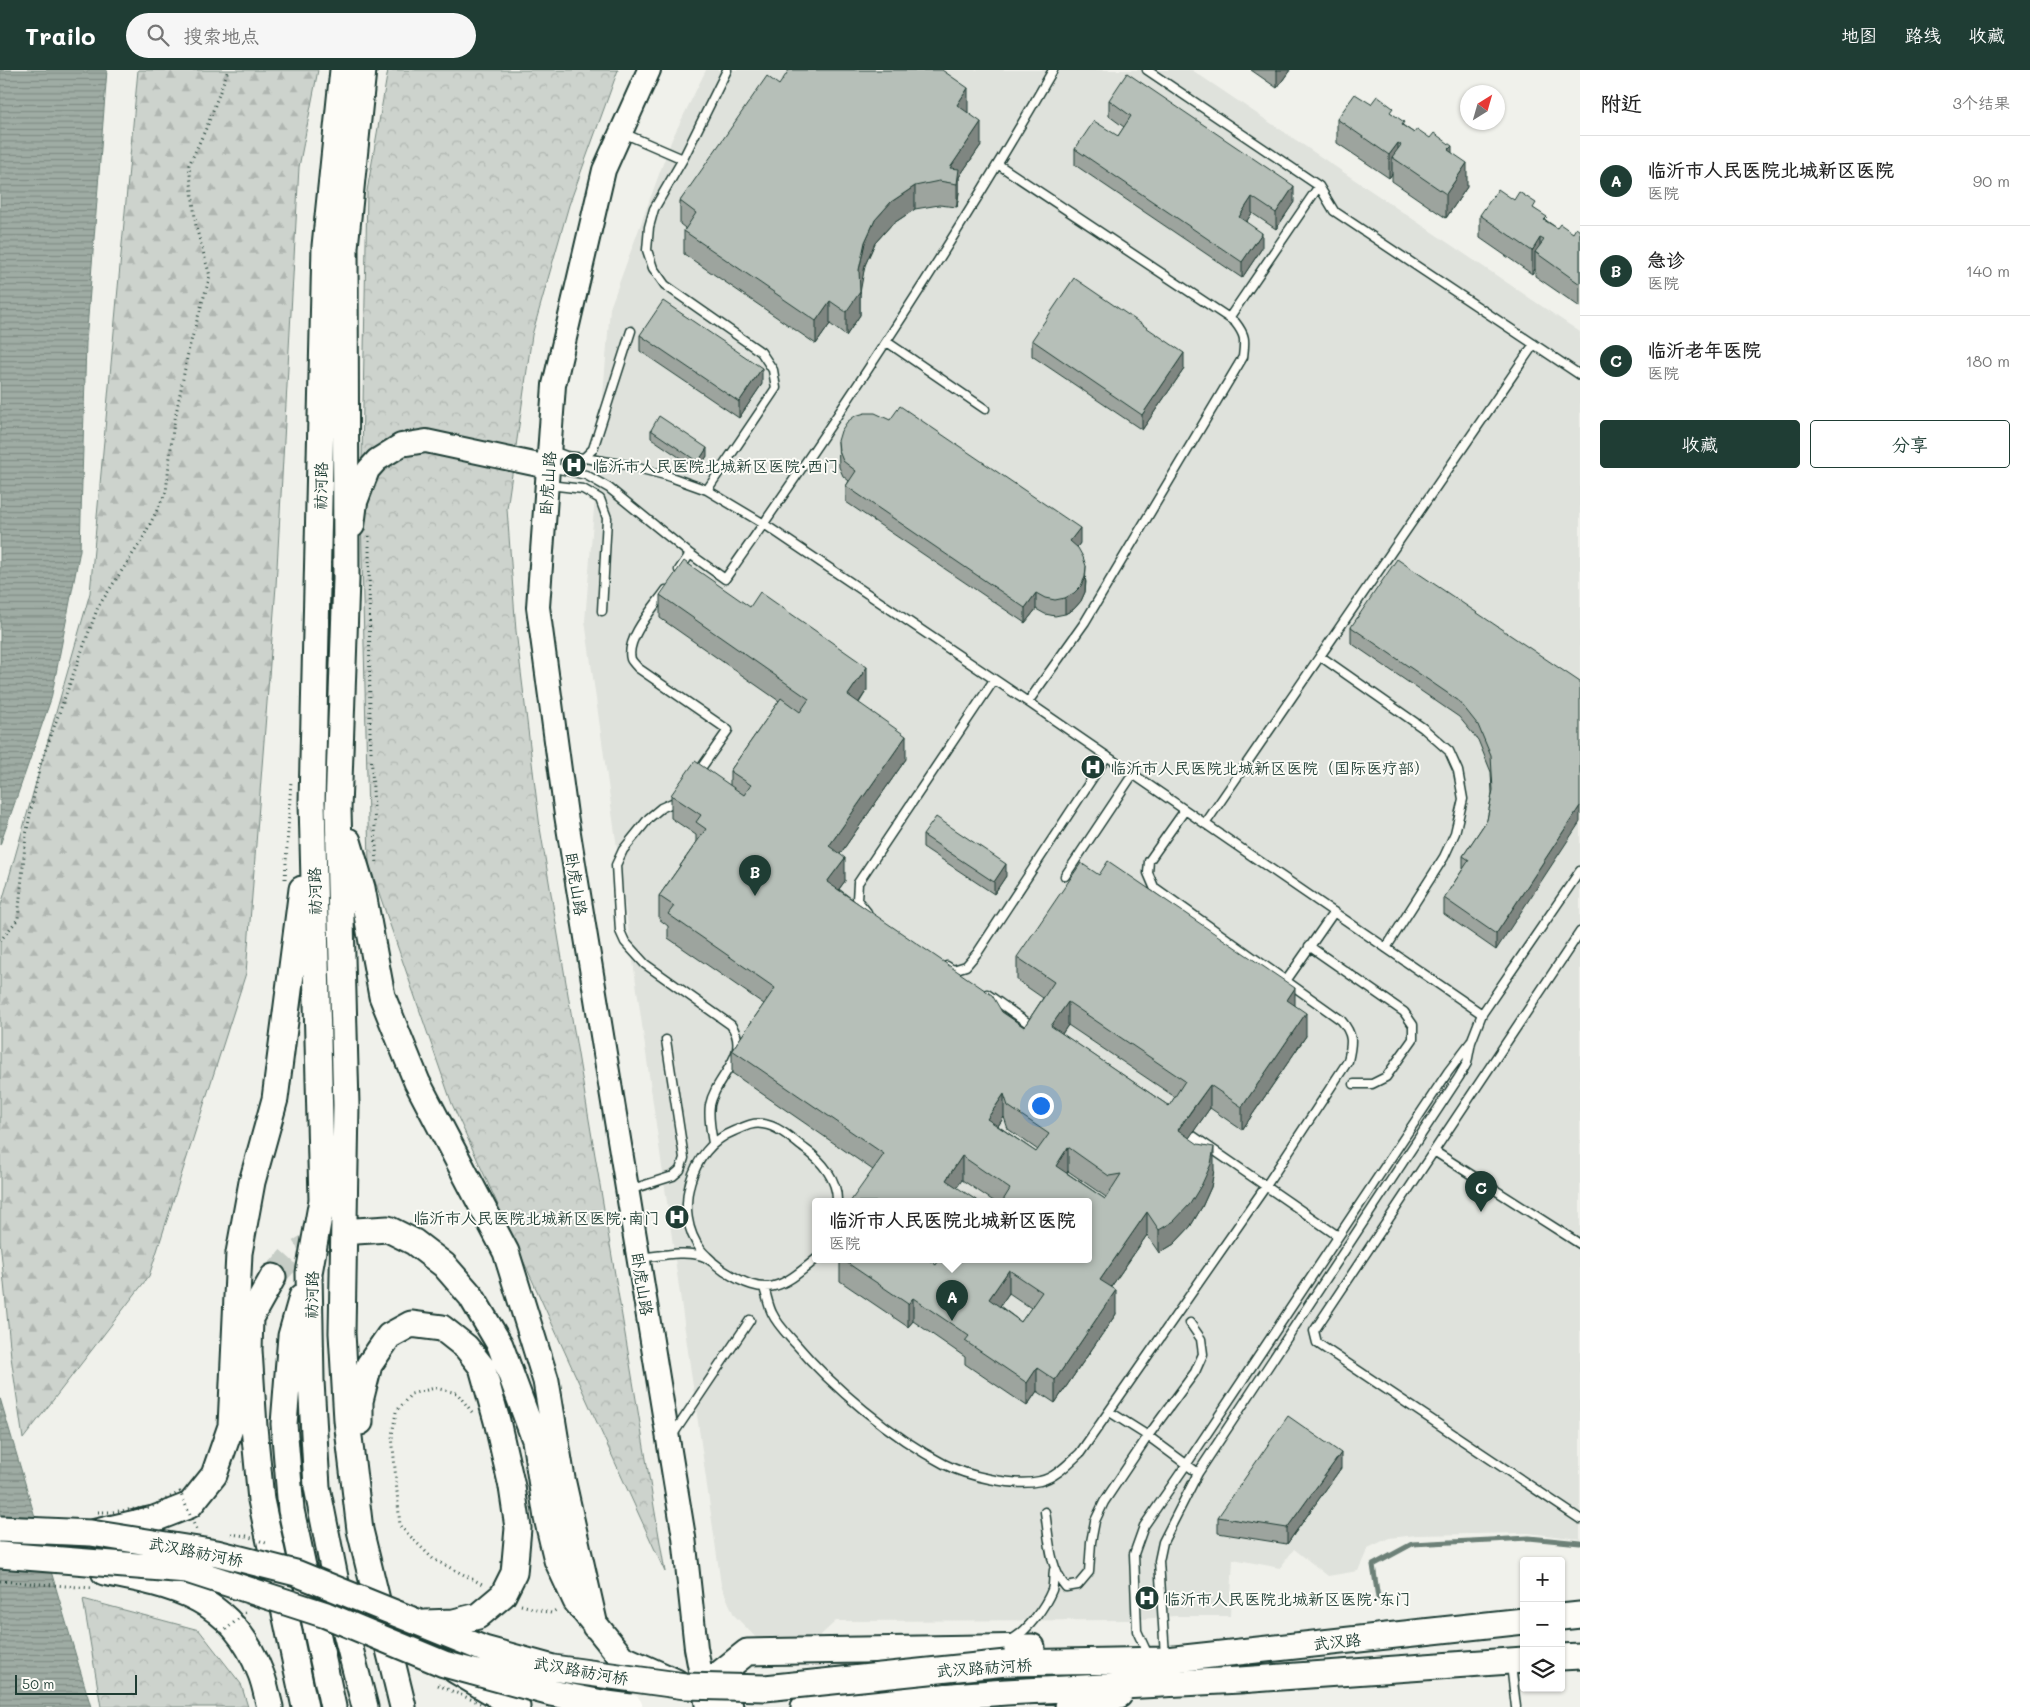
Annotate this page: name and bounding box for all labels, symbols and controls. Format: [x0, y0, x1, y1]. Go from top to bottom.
search box [126, 13, 476, 58]
text: Trailo [25, 20, 96, 51]
icon: search [144, 21, 172, 49]
text: 搜索地点 [184, 23, 260, 48]
text: 地图 [1841, 23, 1877, 47]
text: 路线 [1905, 23, 1941, 47]
text: 收藏 [1969, 23, 2005, 47]
north arrow [1460, 85, 1505, 130]
text: 附近 [1600, 89, 1642, 116]
text: 3个结果 [1953, 92, 2010, 113]
text: 临沂市人民医院北城新区医院 [1647, 157, 1894, 182]
text: A [1610, 170, 1622, 191]
text: 90 m [1973, 170, 2010, 191]
text: 医院 [1647, 182, 1679, 203]
text: 急诊 [1647, 247, 1685, 272]
text: B [1611, 260, 1621, 281]
text: 140 m [1966, 260, 2010, 281]
text: 医院 [1647, 272, 1679, 293]
text: 临沂老年医院 [1647, 337, 1761, 362]
text: C [1610, 350, 1622, 371]
text: 180 m [1965, 350, 2010, 371]
text: 医院 [1647, 362, 1679, 383]
button: 收藏 [1600, 420, 1800, 468]
button: 分享 [1810, 420, 2010, 468]
street label: 卧虎山路 [534, 450, 560, 516]
hospital icon: 临沂市人民医院北城新区医院·西门 [561, 452, 587, 478]
place label: 临沂市人民医院北城新区医院·西门 [592, 455, 839, 476]
street label: 祊河路 [309, 462, 331, 510]
hospital icon: 临沂市人民医院北城新区医院（国际医疗部） [1080, 754, 1106, 780]
place label: 临沂市人民医院北城新区医院（国际医疗部） [1110, 757, 1430, 778]
street label: 卧虎山路 [562, 851, 592, 917]
pin: B [739, 855, 771, 896]
street label: 祊河路 [303, 867, 325, 915]
your location [1028, 1093, 1054, 1119]
pin: C [1465, 1171, 1497, 1212]
popup [812, 1198, 1092, 1263]
hospital icon: 临沂市人民医院北城新区医院·南门 [664, 1204, 690, 1230]
place label: 临沂市人民医院北城新区医院·南门 [413, 1207, 660, 1228]
text: 临沂市人民医院北城新区医院 [828, 1207, 1076, 1232]
text: 医院 [828, 1232, 861, 1253]
street label: 卧虎山路 [628, 1251, 658, 1317]
street label: 祊河路 [300, 1271, 322, 1319]
pin: A [936, 1280, 968, 1321]
street label: 武汉路祊河桥 [147, 1532, 245, 1570]
map controls [1520, 1557, 1565, 1692]
button: + [1520, 1557, 1565, 1602]
hospital icon: 临沂市人民医院北城新区医院·东门 [1134, 1585, 1160, 1611]
place label: 临沂市人民医院北城新区医院·东门 [1164, 1588, 1411, 1609]
button: − [1520, 1602, 1565, 1647]
street label: 武汉路 [1312, 1628, 1362, 1654]
button: layers [1520, 1647, 1565, 1692]
street label: 武汉路祊河桥 [532, 1651, 630, 1689]
street label: 武汉路祊河桥 [935, 1653, 1033, 1681]
scale bar [15, 1672, 138, 1695]
text: 50 m [22, 1674, 54, 1693]

